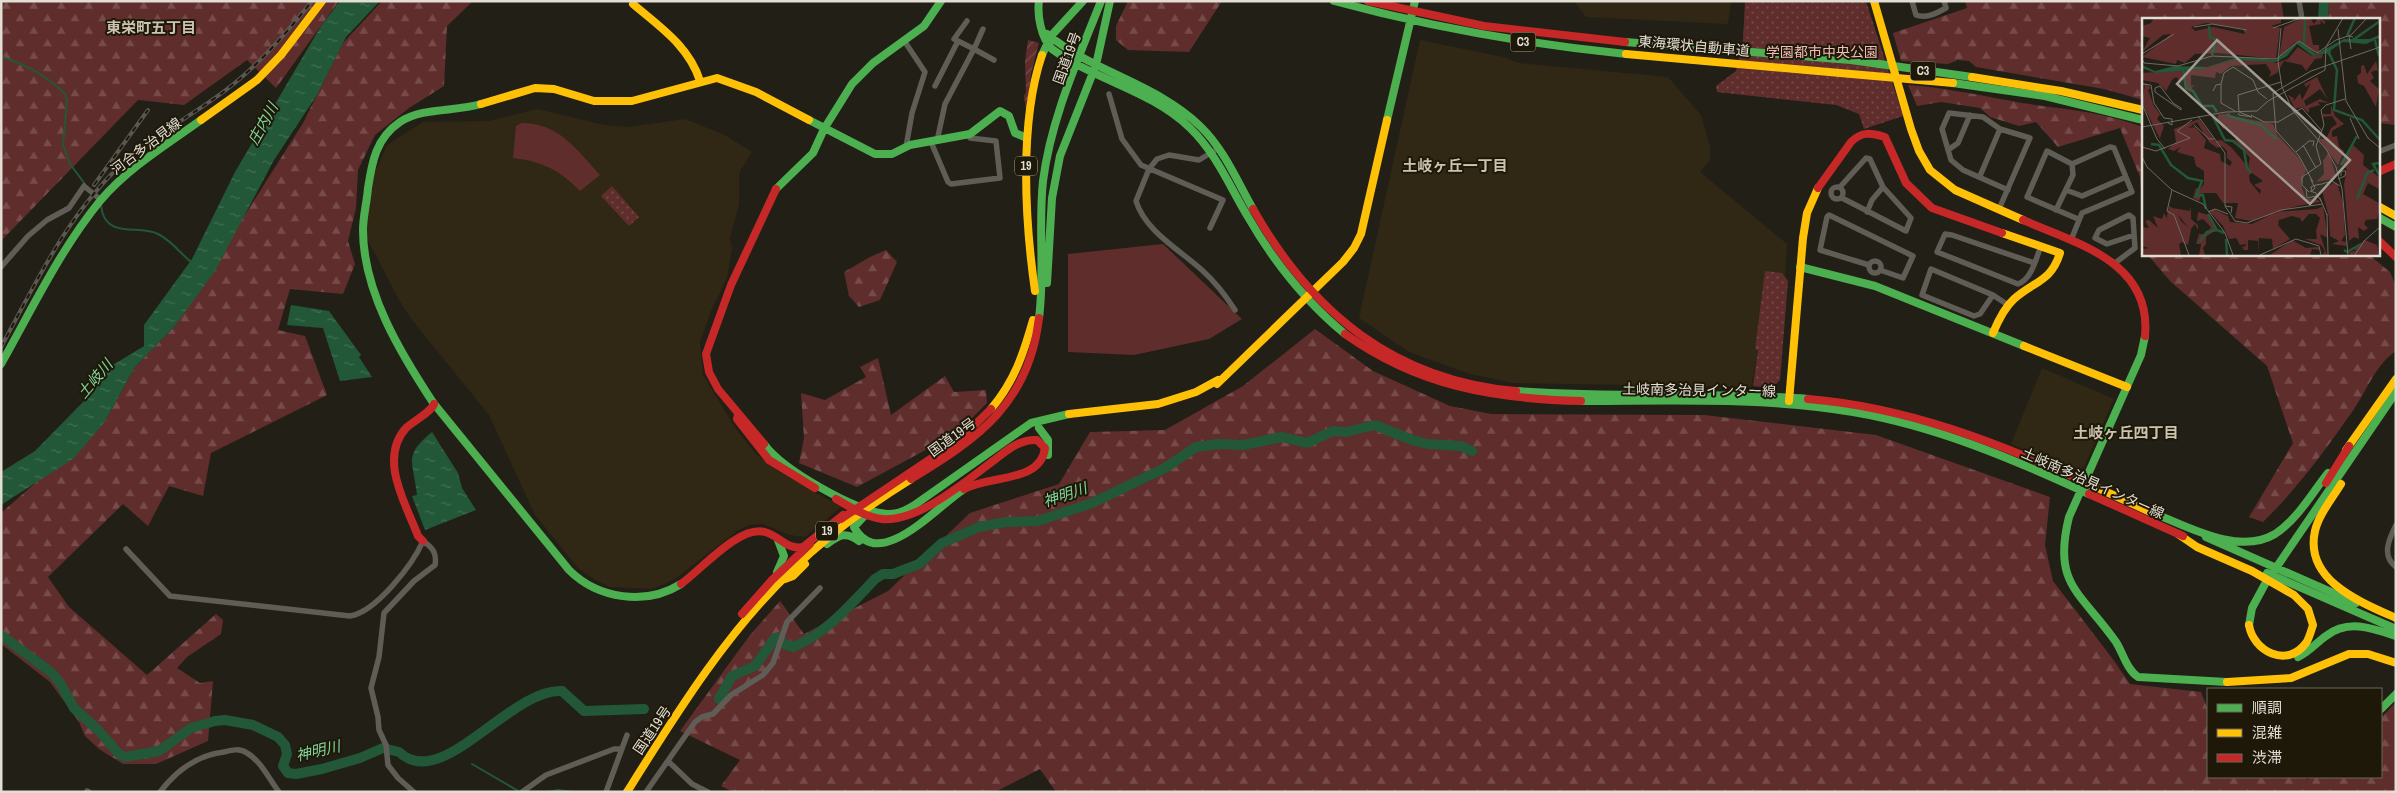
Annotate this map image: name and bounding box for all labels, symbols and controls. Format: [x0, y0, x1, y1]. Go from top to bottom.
district label: 東栄町五丁目 [106, 17, 196, 38]
inset map [2142, 18, 2380, 255]
street label: 国道19号 [1049, 29, 1085, 87]
road number: C3 [1510, 32, 1536, 52]
street label: 東海環状自動車道 [1637, 32, 1751, 60]
park label: 学園都市中央公園 [1766, 43, 1878, 61]
road number: C3 [1910, 61, 1936, 80]
water label: 庄内川 [242, 97, 284, 149]
street label: 河合多治見線 [107, 114, 185, 178]
district label: 土岐ヶ丘一丁目 [1402, 155, 1508, 176]
road number: 19 [1015, 157, 1037, 176]
water label: 土岐川 [72, 353, 118, 403]
street label: 土岐南多治見インター線 [1622, 380, 1776, 400]
street label: 国道19号 [925, 414, 979, 460]
district label: 土岐ヶ丘四丁目 [2073, 422, 2179, 443]
street label: 土岐南多治見インター線 [2019, 443, 2167, 523]
water label: 神明川 [1040, 477, 1091, 512]
road number: 19 [816, 522, 838, 540]
legend [2207, 688, 2382, 778]
text: 順調 [2252, 697, 2282, 718]
street label: 国道19号 [629, 702, 675, 758]
text: 混雑 [2252, 722, 2282, 743]
water label: 神明川 [294, 735, 344, 766]
text: 渋滞 [2252, 747, 2282, 768]

